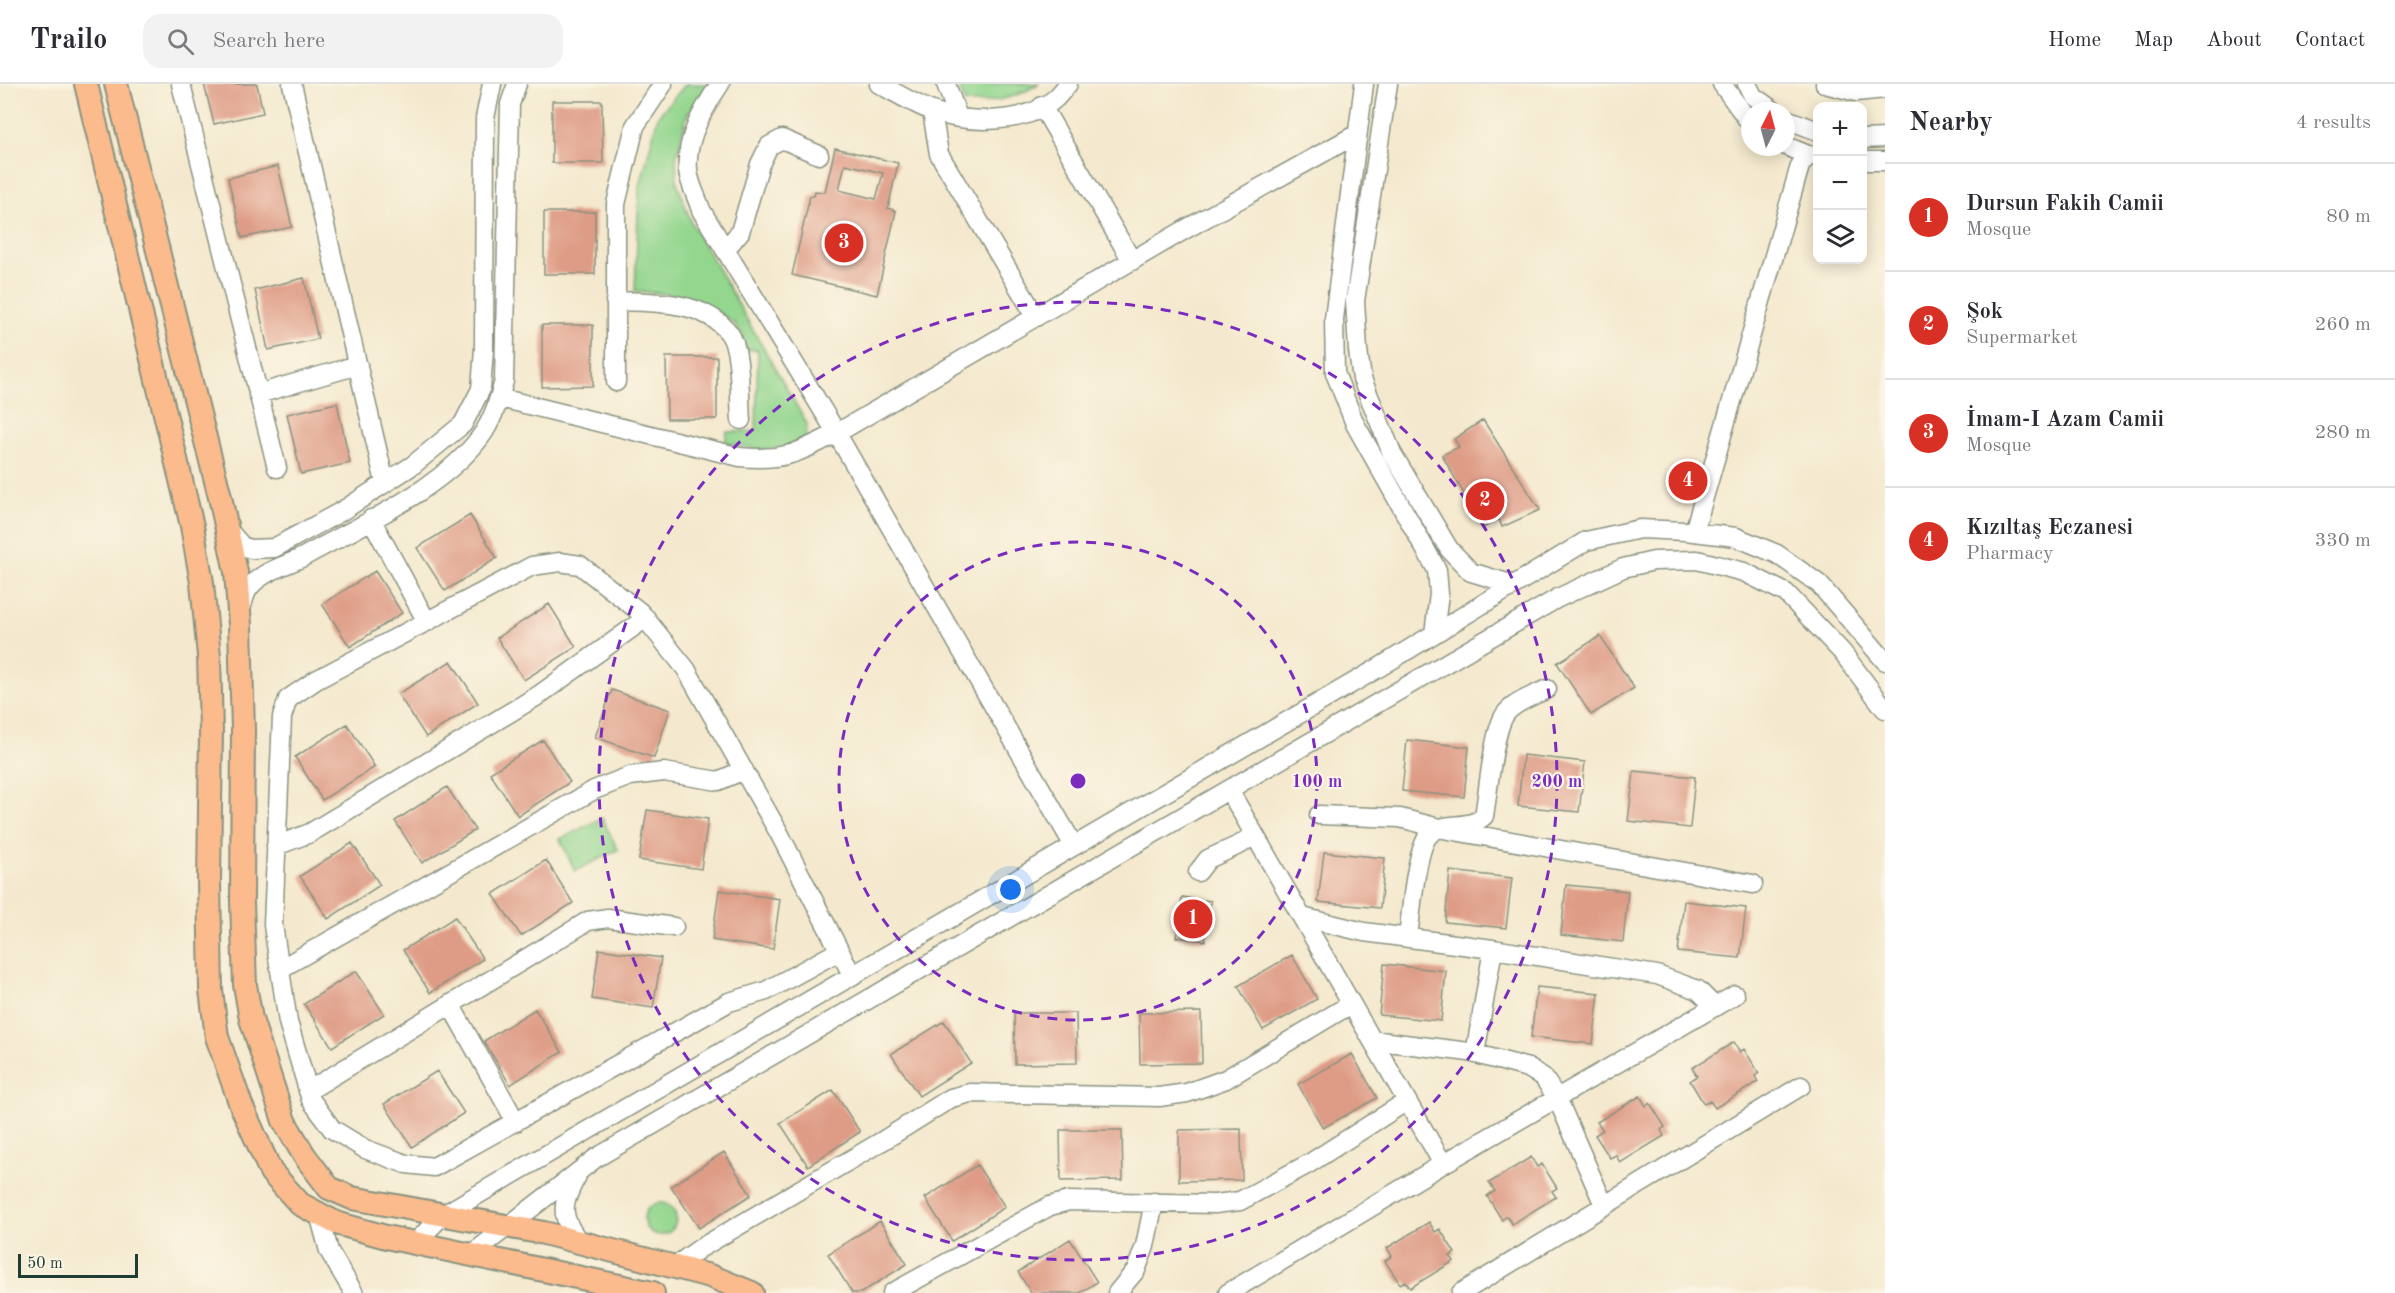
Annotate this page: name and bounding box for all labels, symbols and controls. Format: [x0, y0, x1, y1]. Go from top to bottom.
search box [143, 14, 563, 68]
icon: search [164, 25, 197, 58]
text: Trailo [30, 27, 107, 55]
text: Search here [212, 30, 325, 52]
text: Home [2048, 30, 2101, 51]
text: Map [2134, 30, 2173, 51]
text: About [2206, 30, 2262, 51]
text: Contact [2295, 30, 2365, 51]
north arrow [1741, 102, 1795, 156]
map controls [1813, 102, 1867, 264]
button: + [1813, 102, 1867, 156]
text: Nearby [1909, 110, 1993, 136]
text: 4 results [2296, 113, 2371, 133]
button: − [1813, 156, 1867, 210]
text: Dursun Fakih Camii [1966, 193, 2164, 215]
text: 1 [1923, 207, 1934, 227]
text: 80 m [2326, 207, 2371, 227]
button: layers [1813, 210, 1867, 264]
pin: 3 [824, 220, 864, 266]
text: Mosque [1966, 220, 2031, 240]
text: Şok [1966, 301, 2003, 323]
text: 2 [1923, 315, 1934, 335]
text: 260 m [2315, 315, 2371, 335]
text: Supermarket [1966, 328, 2077, 348]
text: İmam-I Azam Camii [1966, 409, 2164, 431]
text: 3 [1923, 423, 1934, 443]
text: 280 m [2315, 423, 2371, 443]
text: Mosque [1966, 436, 2031, 456]
pin: 4 [1668, 458, 1708, 504]
pin: 2 [1466, 478, 1504, 524]
text: Kızıltaş Eczanesi [1966, 517, 2133, 539]
text: 4 [1923, 531, 1934, 551]
text: 330 m [2315, 531, 2371, 551]
text: Pharmacy [1966, 544, 2054, 564]
centre of rings [1068, 771, 1088, 791]
text: 100 m [1292, 773, 1342, 791]
text: 200 m [1532, 773, 1582, 791]
your location [996, 875, 1025, 904]
pin: 1 [1174, 896, 1212, 942]
scale bar [18, 1251, 138, 1278]
text: 50 m [27, 1256, 63, 1272]

